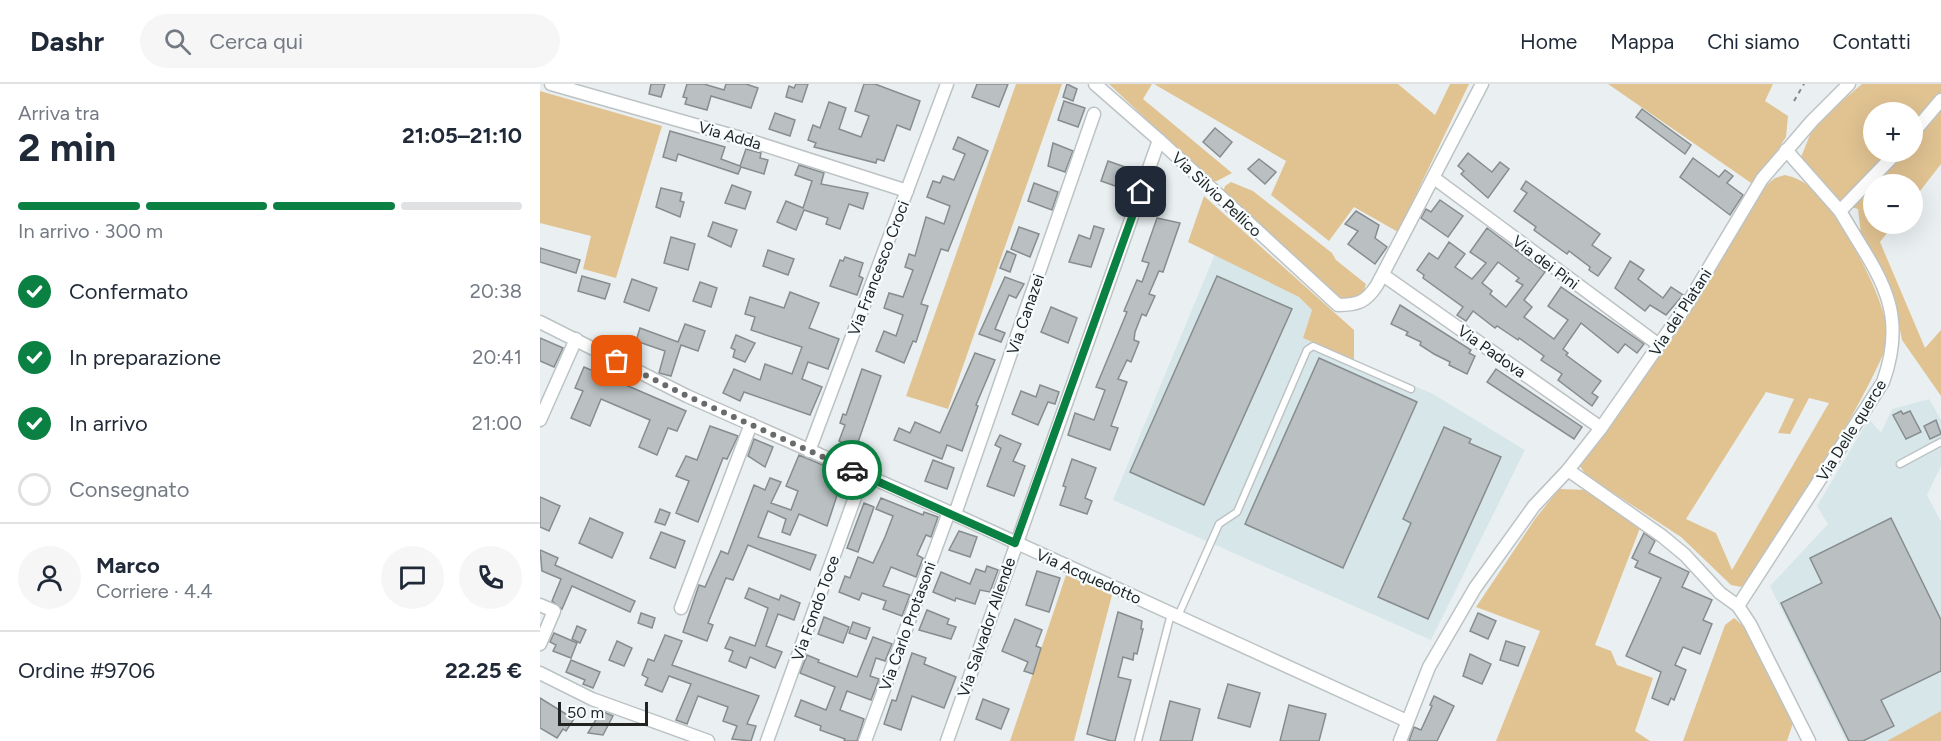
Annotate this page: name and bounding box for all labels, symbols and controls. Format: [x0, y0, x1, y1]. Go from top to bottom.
search box [140, 14, 560, 68]
text: Dashr [30, 24, 104, 58]
icon: search [161, 25, 194, 58]
text: Cerca qui [209, 28, 303, 55]
text: Home [1520, 29, 1577, 54]
text: Mappa [1610, 29, 1674, 54]
text: Chi siamo [1707, 29, 1800, 54]
text: Contatti [1833, 29, 1911, 54]
text: Arriva tra [18, 101, 100, 125]
map controls [1863, 102, 1923, 234]
button: + [1863, 102, 1923, 162]
street label: Via Adda [696, 117, 764, 154]
text: 21:05–21:10 [402, 122, 522, 149]
text: 2 min [18, 124, 116, 171]
street label: Via Silvio Pellico [1168, 148, 1265, 241]
pin [1115, 166, 1166, 217]
button: − [1863, 174, 1923, 234]
icon: home [1124, 175, 1157, 208]
street label: Via Francesco Croci [844, 198, 913, 338]
text: In arrivo · 300 m [18, 219, 163, 243]
street label: Via dei Pini [1509, 231, 1583, 294]
street label: Via dei Platani [1645, 265, 1716, 360]
street label: Via Canazei [1003, 271, 1048, 357]
icon: check [18, 275, 51, 308]
text: Confermato [69, 278, 188, 305]
text: 20:38 [470, 279, 522, 303]
street label: Via Padova [1454, 321, 1529, 382]
pin [591, 335, 642, 386]
icon: check [18, 341, 51, 374]
text: In preparazione [69, 344, 221, 371]
icon: bag [600, 344, 633, 377]
text: 20:41 [472, 345, 522, 369]
street label: Via Delle querce [1813, 376, 1890, 485]
icon: check [18, 407, 51, 440]
text: In arrivo [69, 410, 148, 437]
text: 21:00 [472, 411, 522, 435]
courier [822, 440, 882, 500]
icon: car [836, 454, 869, 487]
text: Consegnato [69, 476, 190, 503]
street label: Via Acquedotto [1033, 545, 1144, 608]
button: person [18, 546, 81, 609]
button: chat [381, 546, 444, 609]
button: phone [459, 546, 522, 609]
text: Marco [96, 552, 160, 579]
street label: Via Fondo Toce [788, 553, 843, 663]
street label: Via Salvador Allende [954, 555, 1019, 699]
street label: Via Carlo Protasoni [875, 559, 940, 693]
text: Corriere · 4.4 [96, 579, 213, 603]
text: Ordine #9706 [18, 657, 155, 684]
text: 22.25 € [445, 657, 522, 684]
scale bar [558, 699, 648, 726]
text: 50 m [567, 703, 604, 722]

